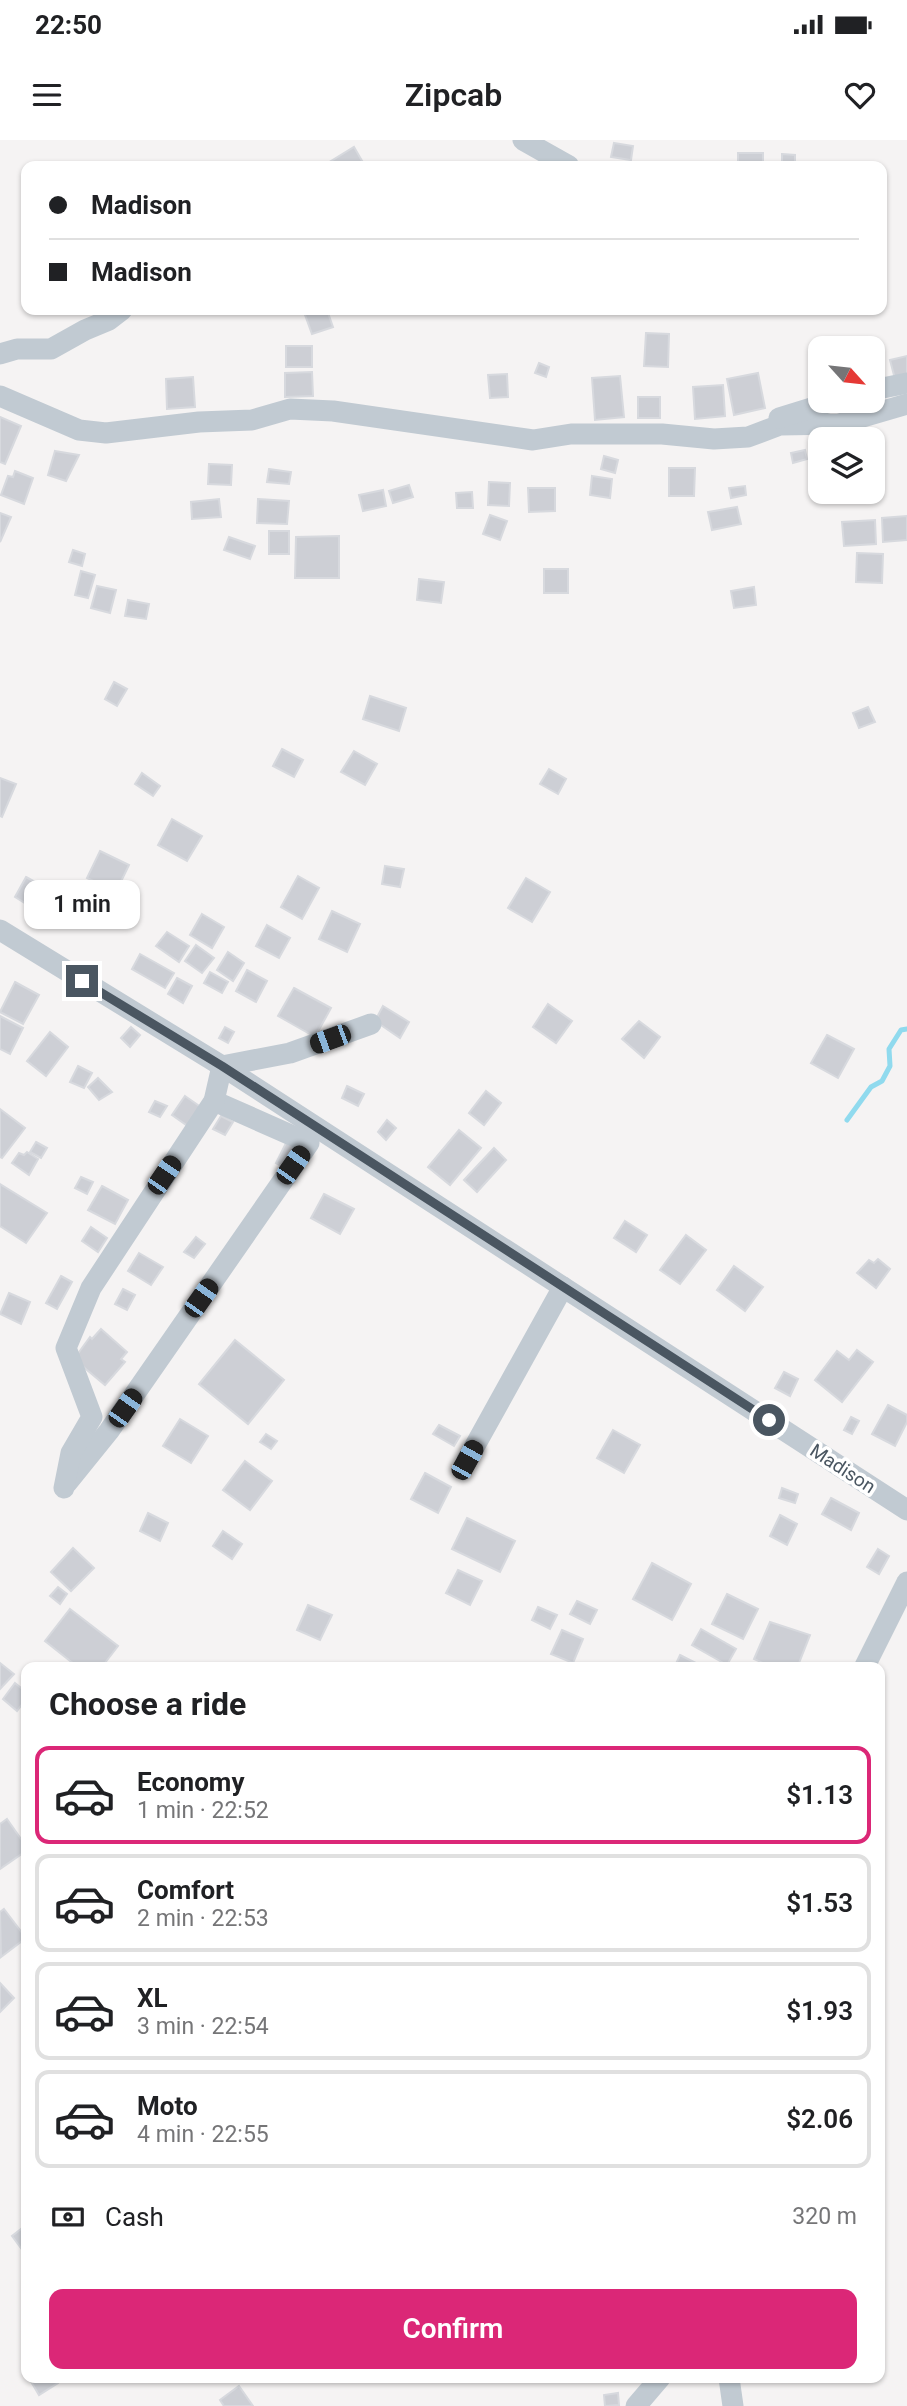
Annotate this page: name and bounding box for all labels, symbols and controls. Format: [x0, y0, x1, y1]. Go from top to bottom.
text: 22:50 [35, 10, 102, 40]
icon: menu [28, 76, 66, 114]
text: Zipcab [405, 76, 502, 114]
icon: heart [841, 76, 879, 114]
text: Madison [91, 190, 192, 220]
text: Madison [91, 257, 192, 287]
north arrow [808, 336, 886, 413]
map controls [808, 336, 885, 504]
button: layers [808, 427, 885, 504]
callout: 1 min [24, 880, 140, 928]
text: 1 min [53, 891, 111, 918]
route end [66, 965, 98, 997]
car [307, 1022, 354, 1056]
car [273, 1142, 314, 1188]
car [144, 1152, 185, 1198]
car [181, 1275, 222, 1321]
car [105, 1385, 146, 1431]
route start [753, 1404, 785, 1436]
car [448, 1437, 487, 1483]
street label: Madison [806, 1439, 880, 1498]
text: Choose a ride [49, 1685, 246, 1723]
icon: car [53, 1764, 116, 1827]
text: Economy [137, 1767, 244, 1797]
text: $1.13 [786, 1780, 853, 1810]
text: 1 min · 22:52 [137, 1797, 269, 1824]
icon: car [53, 1872, 116, 1935]
text: Comfort [137, 1875, 234, 1905]
text: $1.53 [786, 1888, 853, 1918]
text: 2 min · 22:53 [137, 1905, 269, 1932]
icon: car [53, 1980, 116, 2043]
text: XL [137, 1983, 168, 2013]
text: $1.93 [786, 1996, 853, 2026]
text: 3 min · 22:54 [137, 2013, 269, 2040]
icon: car [53, 2088, 116, 2151]
text: Moto [137, 2091, 198, 2121]
text: $2.06 [786, 2104, 853, 2134]
text: 4 min · 22:55 [137, 2121, 269, 2148]
icon: cash [49, 2198, 87, 2236]
text: Cash [105, 2202, 164, 2232]
text: 320 m [792, 2203, 857, 2230]
button: Confirm [49, 2289, 857, 2369]

